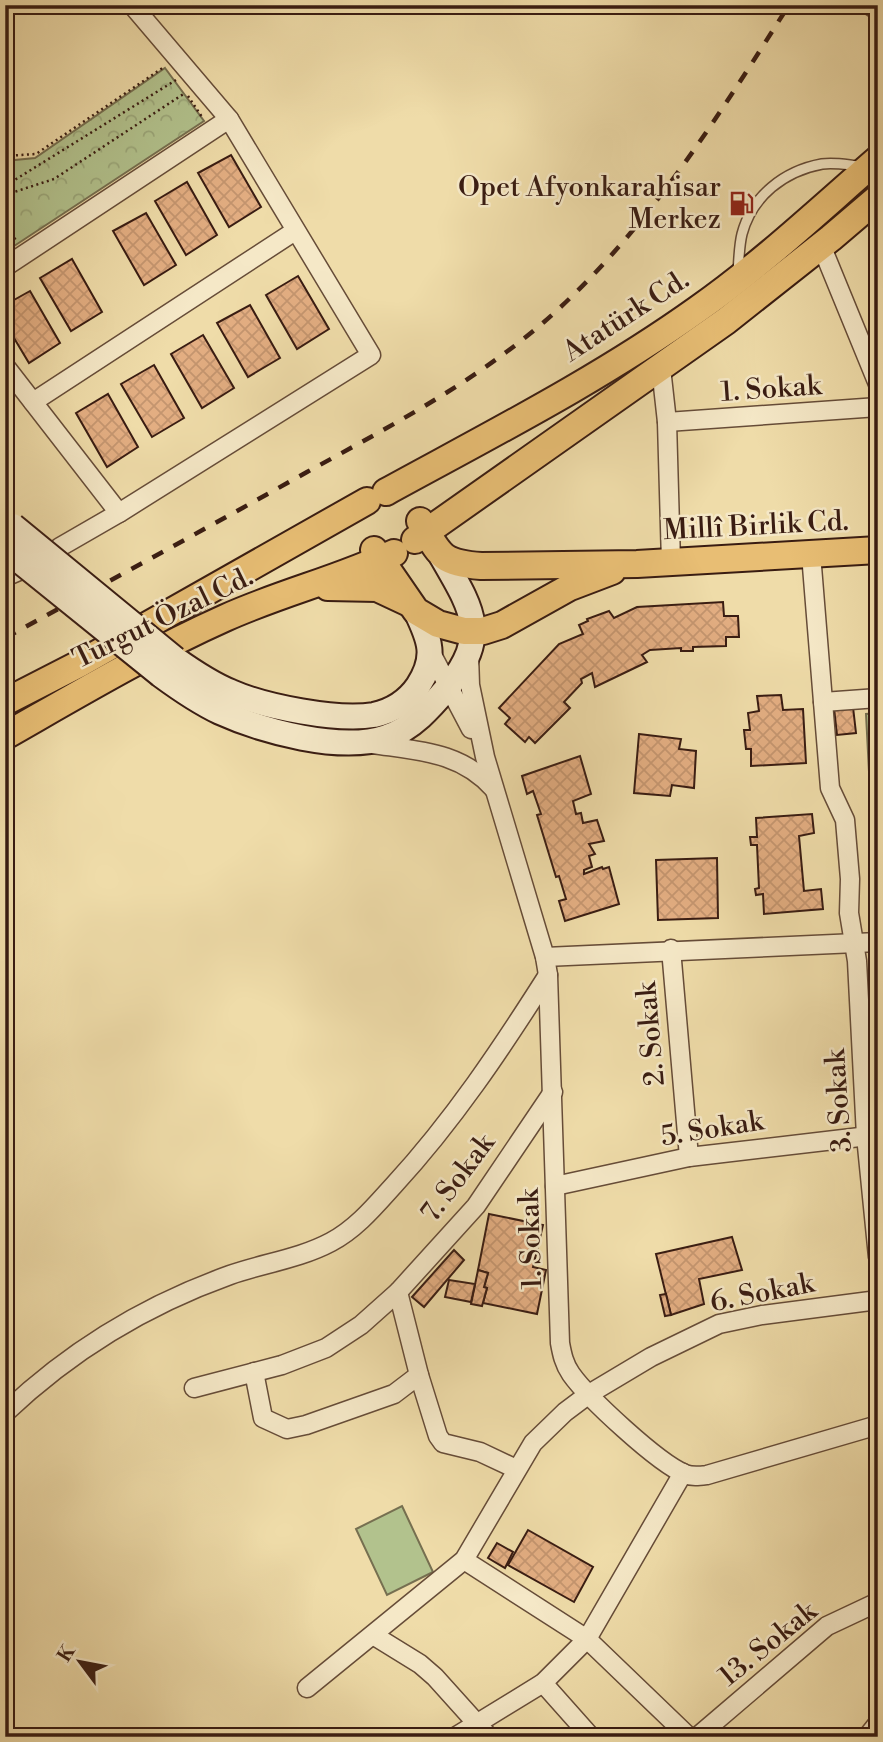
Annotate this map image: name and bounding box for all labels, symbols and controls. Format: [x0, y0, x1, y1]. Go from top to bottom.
place label: Opet Afyonkarahisar Merkez [458, 170, 721, 237]
fuel station icon: Opet Afyonkarahisar Merkez [727, 189, 755, 217]
street label: Atatürk Cd. [556, 262, 696, 370]
street label: 1. Sokak [720, 368, 824, 410]
street label: Millî Birlik Cd. [662, 504, 850, 548]
street label: Turgut Özal Cd. [67, 558, 259, 677]
street label: 2. Sokak [629, 979, 673, 1087]
street label: 3. Sokak [818, 1047, 860, 1154]
street label: 5. Sokak [658, 1103, 767, 1154]
street label: 7. Sokak [413, 1126, 503, 1229]
street label: 1. Sokak [512, 1187, 550, 1290]
street label: 6. Sokak [707, 1266, 818, 1320]
street label: 13. Sokak [712, 1593, 825, 1694]
north arrow [46, 1626, 116, 1696]
text: K [52, 1640, 81, 1666]

